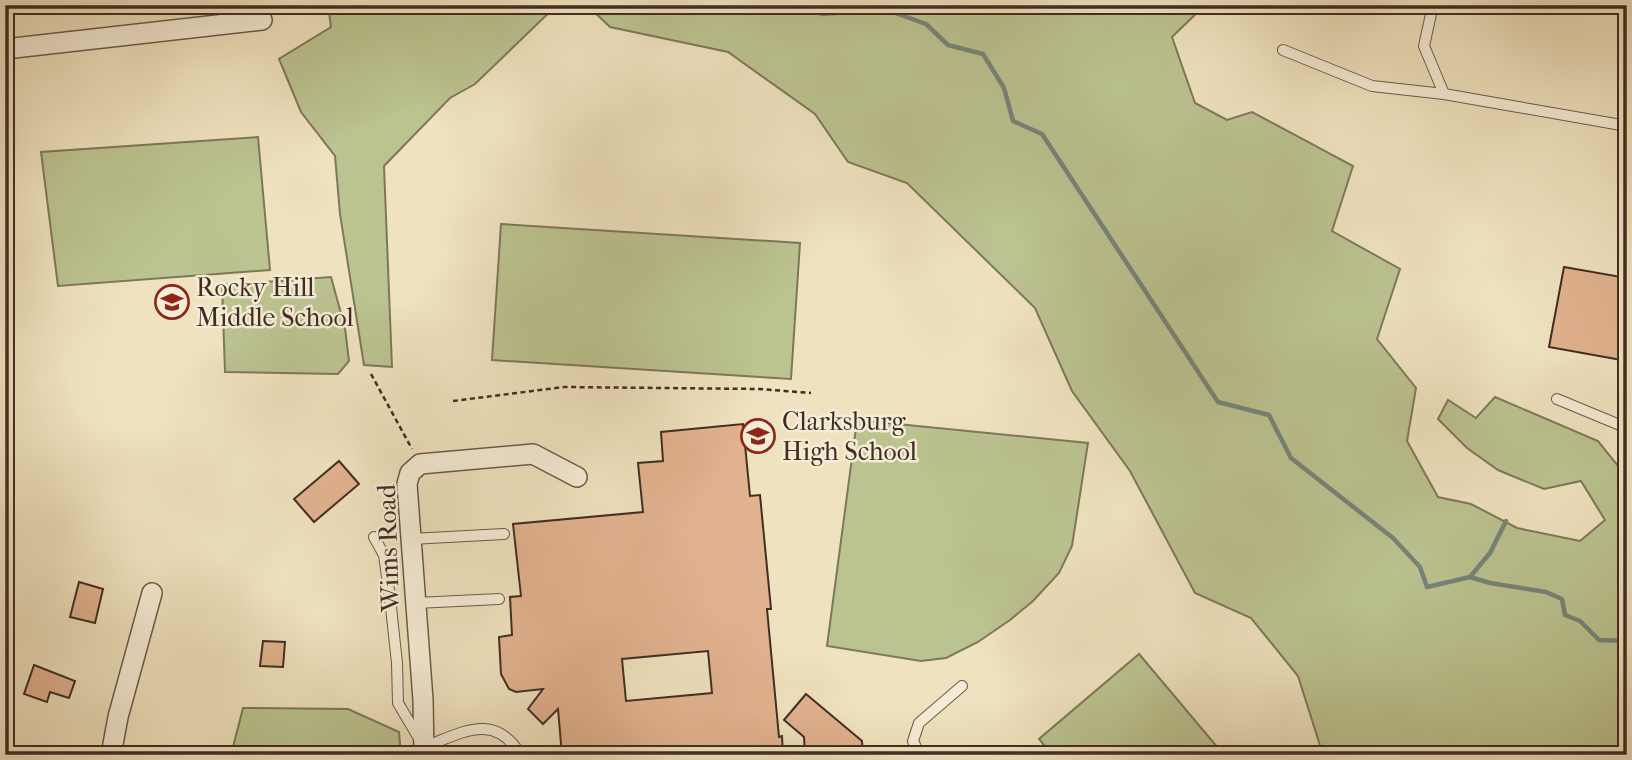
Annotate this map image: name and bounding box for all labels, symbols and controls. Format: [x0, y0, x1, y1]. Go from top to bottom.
place label: Rocky Hill Middle School [196, 272, 354, 333]
school or university icon: Rocky Hill Middle School [153, 283, 191, 321]
place label: Clarksburg High School [782, 406, 917, 467]
school or university icon: Clarksburg High School [739, 417, 777, 455]
street label: Wims Road [371, 483, 406, 613]

